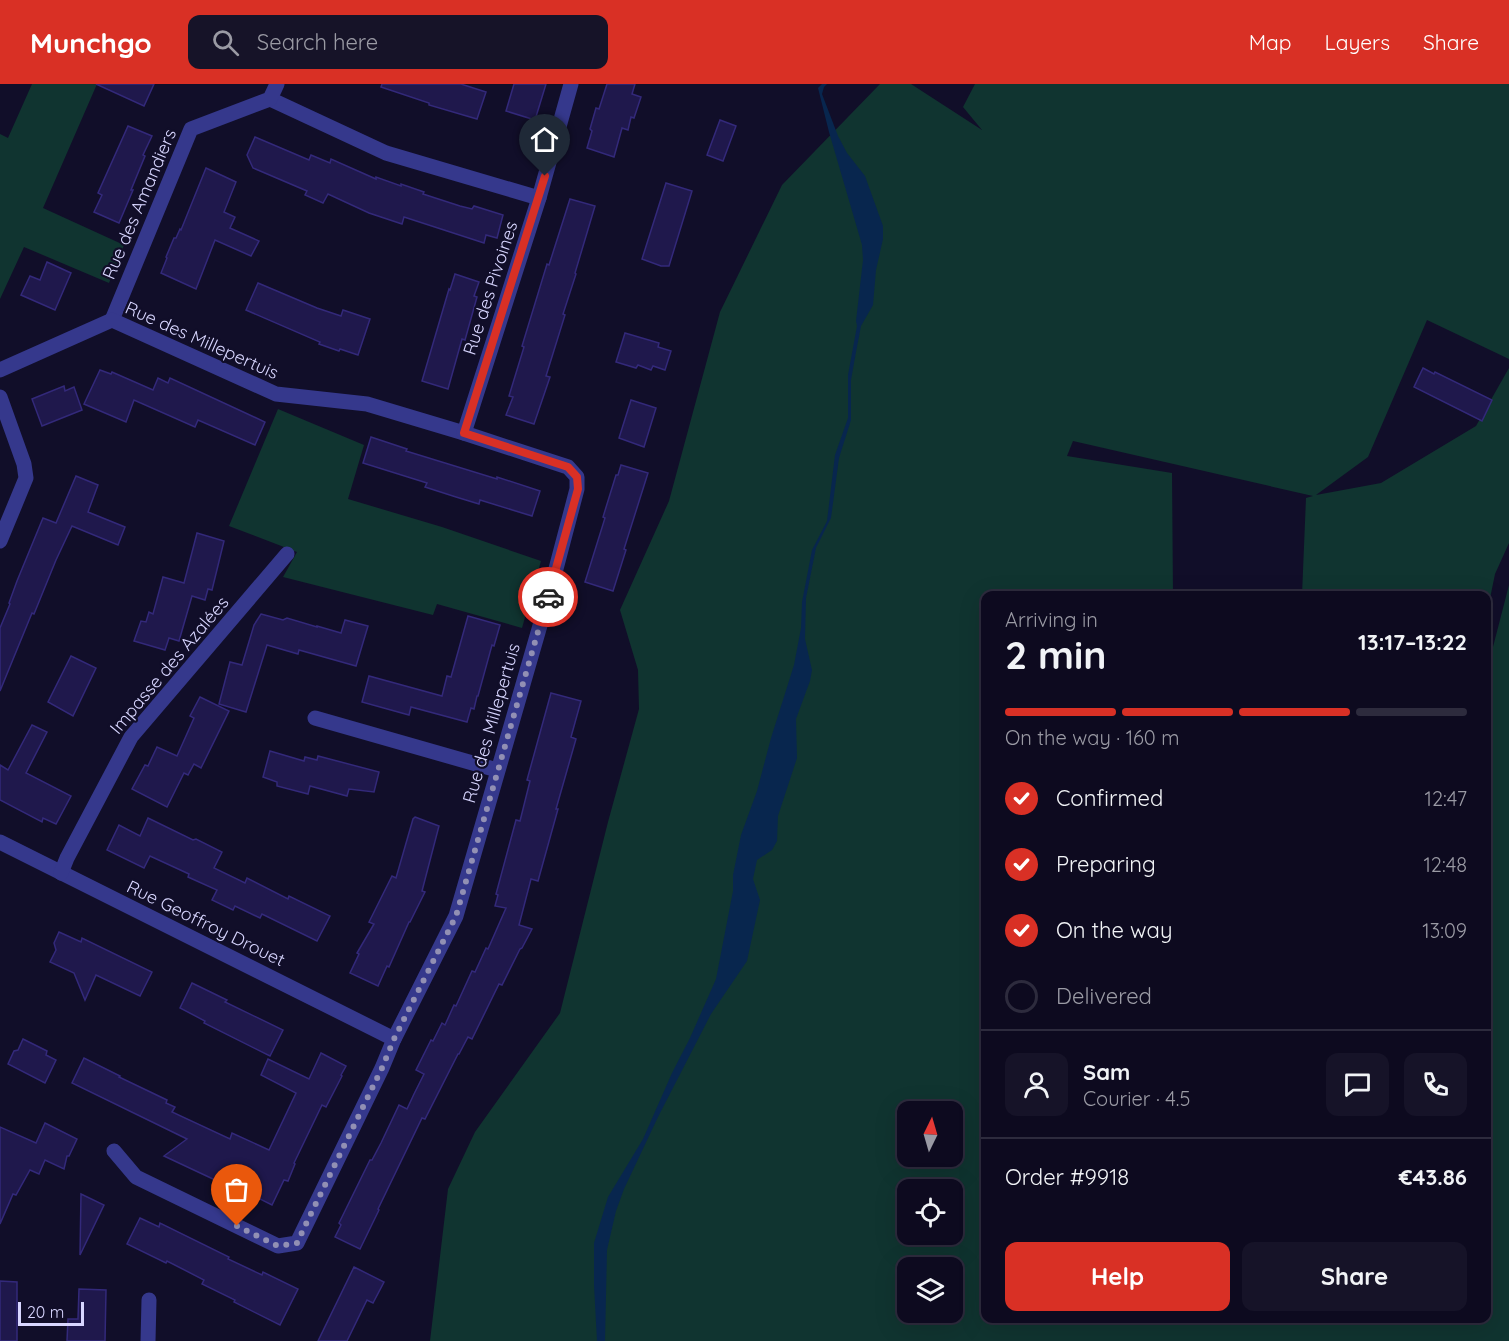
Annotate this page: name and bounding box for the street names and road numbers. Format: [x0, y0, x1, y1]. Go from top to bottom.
street label: Rue des Amandiers [97, 125, 181, 283]
street label: Rue des Pivoines [458, 218, 522, 358]
street label: Rue des Millepertuis [122, 296, 282, 384]
street label: Impasse des Azalées [105, 591, 233, 739]
street label: Rue des Millepertuis [457, 640, 525, 806]
street label: Rue Geoffroy Drouet [123, 875, 289, 971]

